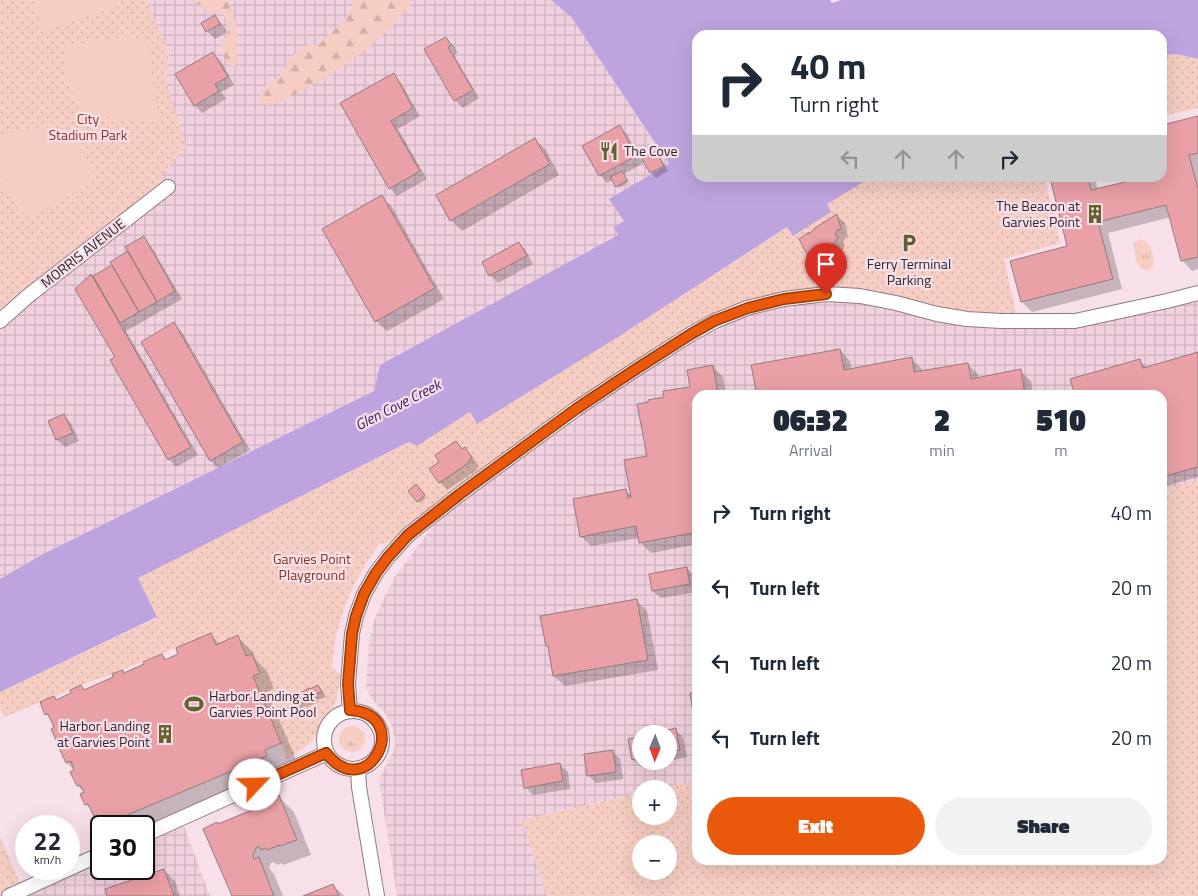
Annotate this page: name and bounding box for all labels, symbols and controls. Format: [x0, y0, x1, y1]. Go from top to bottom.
text: 40 m [790, 39, 866, 93]
icon: right [707, 50, 772, 115]
text: Turn right [790, 87, 879, 121]
park label: City Stadium Park [49, 108, 128, 145]
restaurant icon: The Cove [598, 140, 620, 162]
place label: The Cove [624, 140, 677, 161]
icon: left [836, 145, 864, 173]
icon: ahead [889, 145, 917, 173]
icon: ahead [942, 145, 970, 173]
icon: right [995, 145, 1023, 173]
place label: The Beacon at Garvies Point [996, 195, 1080, 232]
building icon: The Beacon at Garvies Point [1084, 203, 1106, 225]
street label: MORRIS AVENUE [36, 213, 130, 292]
parking icon: Ferry Terminal Parking [898, 232, 920, 254]
pin [805, 243, 847, 294]
icon: arrive [812, 250, 840, 278]
place label: Ferry Terminal Parking [867, 253, 951, 290]
water label: Glen Cove Creek [351, 372, 447, 436]
text: 06:32 [773, 397, 848, 443]
text: 2 [934, 397, 950, 443]
text: 510 [1036, 397, 1086, 443]
text: Arrival [789, 438, 832, 462]
text: min [929, 438, 955, 462]
text: m [1054, 438, 1068, 462]
text: Turn right [750, 498, 831, 527]
text: 40 m [1111, 498, 1152, 527]
icon: right [707, 499, 735, 527]
park label: Garvies Point Playground [273, 548, 351, 585]
text: Turn left [750, 573, 820, 602]
text: 20 m [1111, 573, 1152, 602]
icon: left [707, 574, 735, 602]
text: Turn left [750, 648, 820, 677]
text: 20 m [1111, 648, 1152, 677]
icon: left [707, 649, 735, 677]
place label: Harbor Landing at Garvies Point Pool [209, 685, 316, 722]
sports icon: Harbor Landing at Garvies Point Pool [183, 693, 205, 715]
place label: Harbor Landing at Garvies Point [57, 715, 150, 752]
building icon: Harbor Landing at Garvies Point [154, 723, 176, 745]
text: Turn left [750, 723, 820, 752]
text: 20 m [1111, 723, 1152, 752]
icon: left [707, 724, 735, 752]
north arrow [632, 725, 678, 770]
map controls [632, 725, 677, 880]
position arrow [228, 758, 280, 810]
button: + [632, 780, 677, 825]
button: Exit [707, 797, 925, 855]
button: Share [935, 797, 1152, 855]
speed limit sign: 30 [90, 815, 155, 880]
text: 22 [33, 822, 62, 860]
button: − [632, 835, 677, 880]
text: km/h [34, 850, 61, 869]

